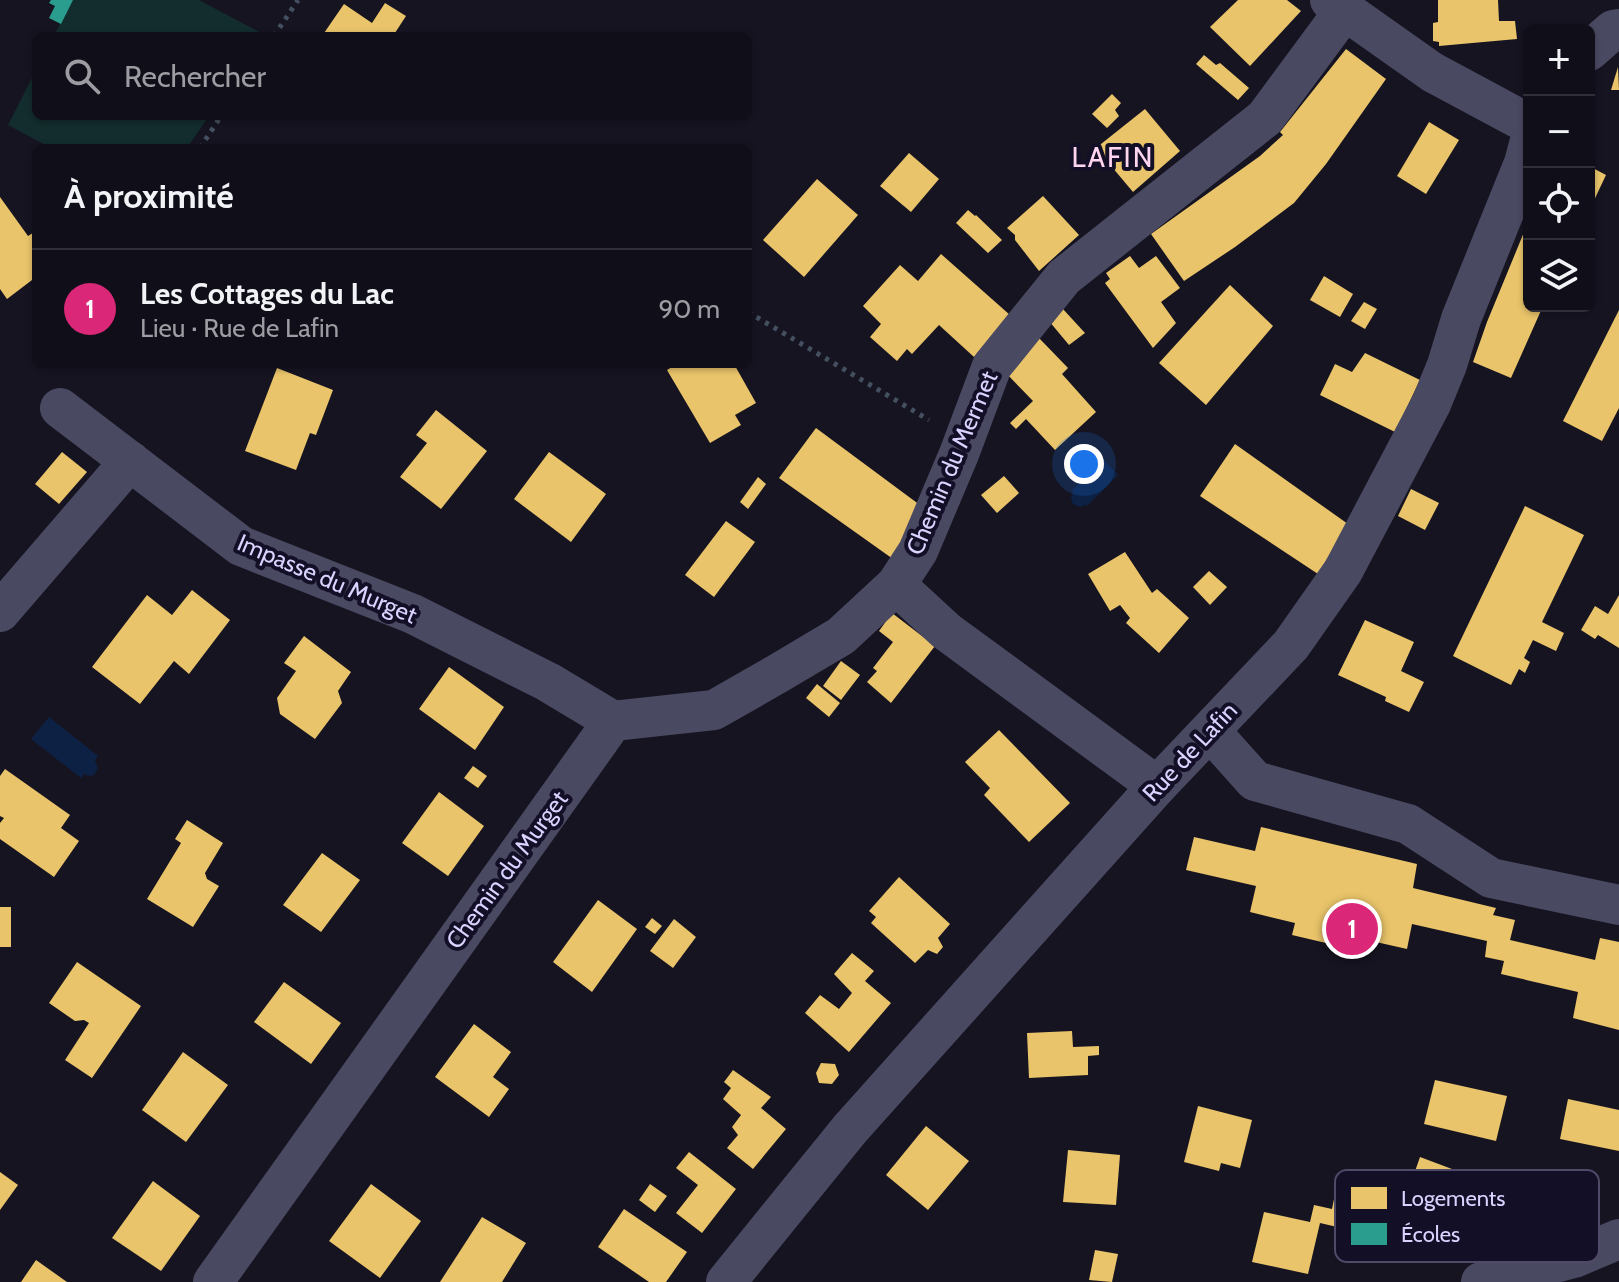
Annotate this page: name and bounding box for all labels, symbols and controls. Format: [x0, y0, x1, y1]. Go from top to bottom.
map controls [1523, 24, 1595, 312]
button: + [1523, 24, 1595, 96]
search box [32, 32, 752, 120]
icon: search [60, 54, 104, 98]
text: Rechercher [124, 58, 266, 95]
button: − [1523, 96, 1595, 168]
district label: LAFIN [1072, 140, 1154, 174]
button: locate [1523, 168, 1595, 240]
text: À proximité [64, 175, 234, 217]
button: layers [1523, 240, 1595, 312]
text: Les Cottages du Lac [140, 275, 394, 312]
text: 1 [85, 293, 95, 325]
text: 90 m [658, 293, 720, 325]
text: Lieu · Rue de Lafin [140, 312, 339, 344]
street label: Chemin du Mermet [900, 367, 1003, 559]
your location [1064, 444, 1104, 484]
street label: Impasse du Murget [233, 528, 421, 629]
street label: Rue de Lafin [1136, 696, 1243, 807]
street label: Chemin du Murget [440, 785, 574, 954]
pin: 1 [1326, 899, 1378, 959]
legend [1335, 1170, 1599, 1262]
text: Logements [1401, 1185, 1505, 1212]
text: Écoles [1401, 1221, 1460, 1248]

